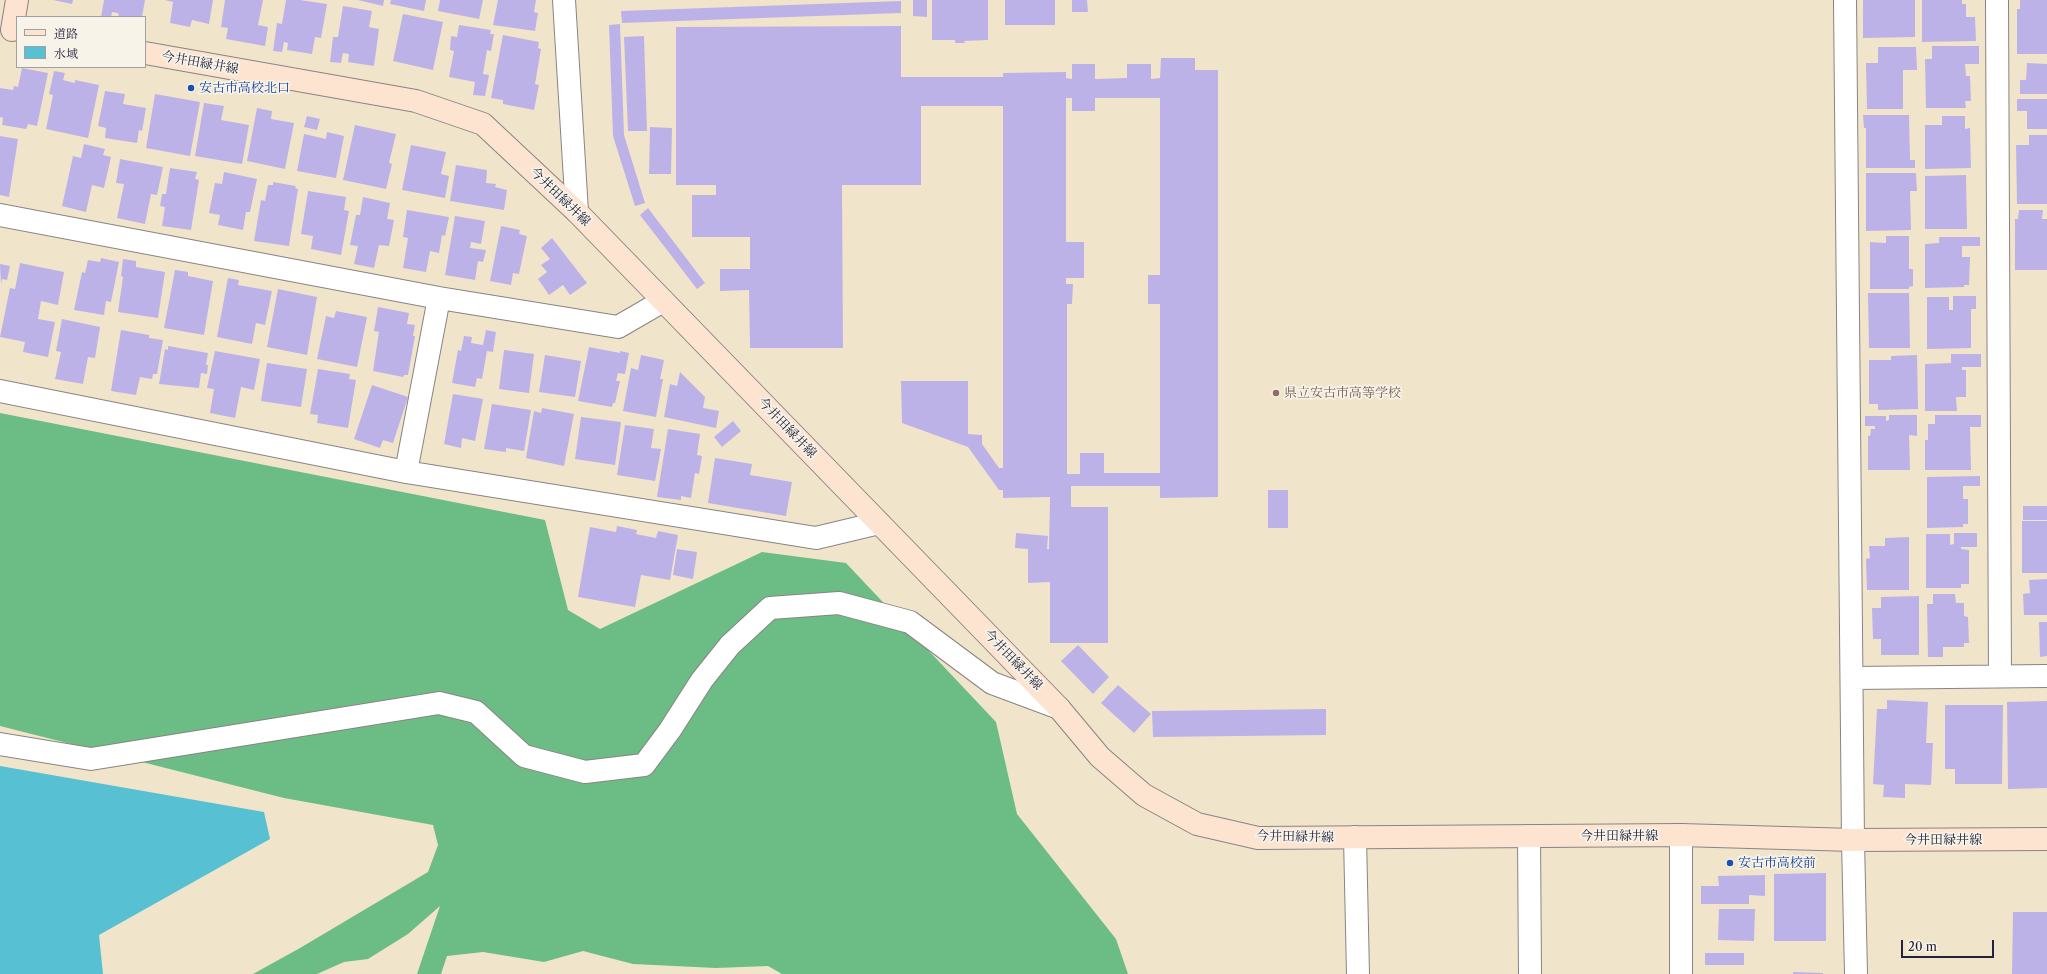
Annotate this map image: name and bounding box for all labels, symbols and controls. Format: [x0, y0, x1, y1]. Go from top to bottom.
legend [16, 16, 146, 68]
text: 道路 [54, 26, 78, 41]
text: 水域 [54, 46, 78, 61]
street label: 今井田緑井線 [160, 49, 240, 77]
place label: 安古市高校北口 [199, 80, 290, 96]
marker: 安古市高校北口 [186, 83, 196, 93]
street label: 今井田緑井線 [527, 164, 593, 230]
place label: 県立安古市高等学校 [1284, 385, 1401, 401]
marker: 県立安古市高等学校 [1271, 388, 1281, 398]
street label: 今井田緑井線 [754, 395, 820, 461]
street label: 今井田緑井線 [980, 627, 1046, 693]
street label: 今井田緑井線 [1580, 828, 1658, 844]
street label: 今井田緑井線 [1256, 829, 1334, 845]
street label: 今井田緑井線 [1904, 832, 1982, 848]
place label: 安古市高校前 [1738, 855, 1816, 871]
marker: 安古市高校前 [1725, 858, 1735, 868]
scale bar [1903, 932, 1996, 958]
text: 20 m [1908, 939, 1937, 954]

